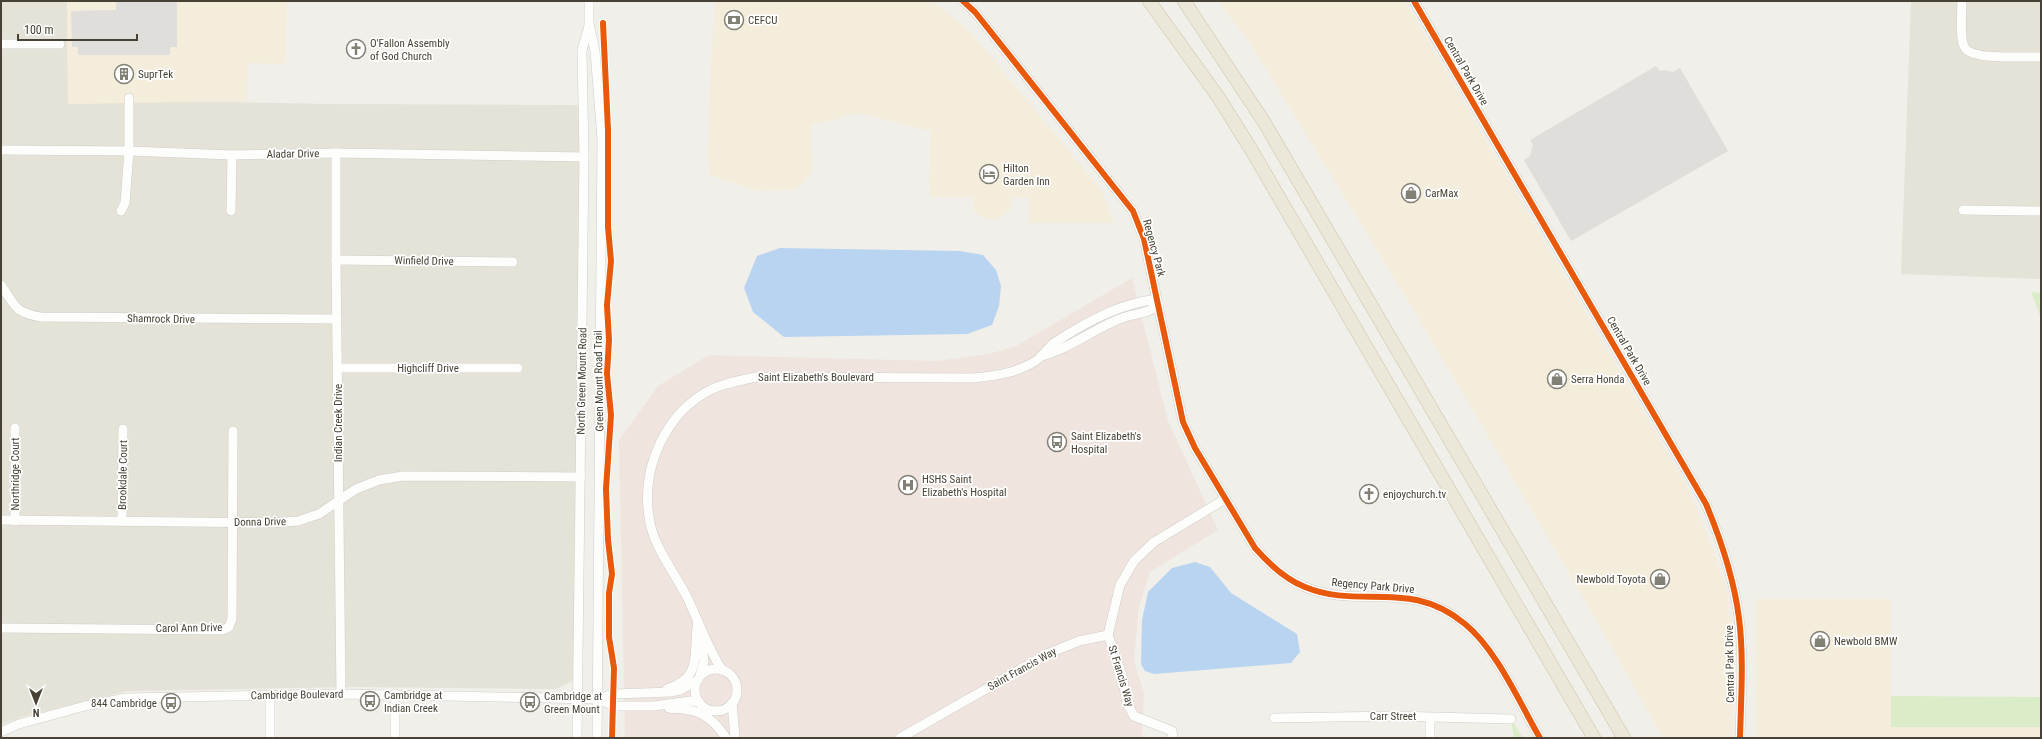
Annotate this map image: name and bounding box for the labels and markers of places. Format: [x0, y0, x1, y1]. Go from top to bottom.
bank icon: CEFCU [723, 9, 745, 31]
place label: CEFCU [748, 14, 777, 27]
place label: O'Fallon Assembly of God Church [370, 37, 450, 63]
church icon: O'Fallon Assembly of God Church [345, 38, 367, 60]
building icon: SuprTek [113, 63, 135, 85]
place label: SuprTek [138, 68, 173, 81]
place label: Hilton Garden Inn [1003, 162, 1050, 188]
hotel icon: Hilton Garden Inn [978, 163, 1000, 185]
shop icon: CarMax [1400, 182, 1422, 204]
place label: CarMax [1425, 187, 1458, 200]
shop icon: Serra Honda [1546, 368, 1568, 390]
place label: Serra Honda [1571, 373, 1625, 386]
place label: Saint Elizabeth's Hospital [1071, 430, 1141, 456]
bus stop icon: Saint Elizabeth's Hospital [1046, 431, 1068, 453]
place label: HSHS Saint Elizabeth's Hospital [922, 473, 1007, 499]
hospital icon: HSHS Saint Elizabeth's Hospital [897, 474, 919, 496]
church icon: enjoychurch.tv [1358, 483, 1380, 505]
place label: enjoychurch.tv [1383, 488, 1446, 501]
shop icon: Newbold Toyota [1649, 568, 1671, 590]
place label: Newbold Toyota [1576, 573, 1646, 586]
shop icon: Newbold BMW [1809, 630, 1831, 652]
place label: Newbold BMW [1834, 635, 1898, 648]
place label: Cambridge at Indian Creek [384, 689, 442, 715]
bus stop icon: Cambridge at Indian Creek [359, 690, 381, 712]
place label: Cambridge at Green Mount [544, 690, 602, 716]
bus stop icon: Cambridge at Green Mount [519, 691, 541, 713]
bus stop icon: 844 Cambridge [160, 692, 182, 714]
place label: 844 Cambridge [91, 697, 157, 710]

